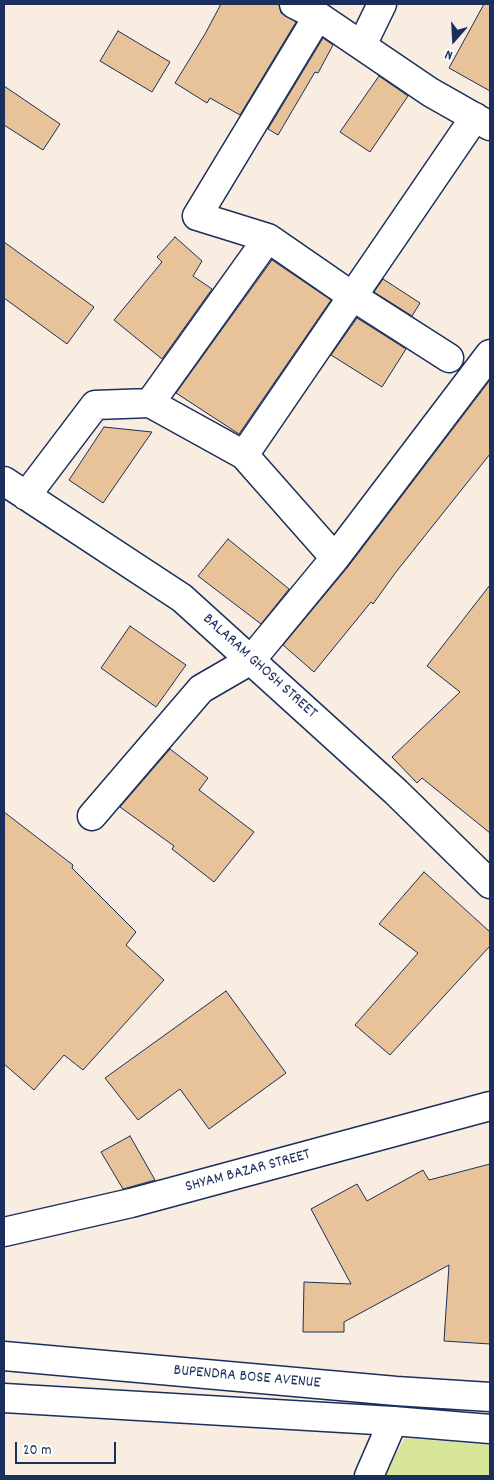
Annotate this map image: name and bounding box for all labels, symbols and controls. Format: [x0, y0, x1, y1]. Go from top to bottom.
north arrow [429, 15, 479, 65]
text: N [443, 44, 456, 65]
street label: BALARAM GHOSH STREET [198, 610, 320, 724]
street label: SHYAM BAZAR STREET [183, 1146, 313, 1198]
street label: BUPENDRA BOSE AVENUE [173, 1362, 321, 1394]
scale bar [18, 1432, 119, 1464]
text: 20 m [23, 1440, 51, 1462]

